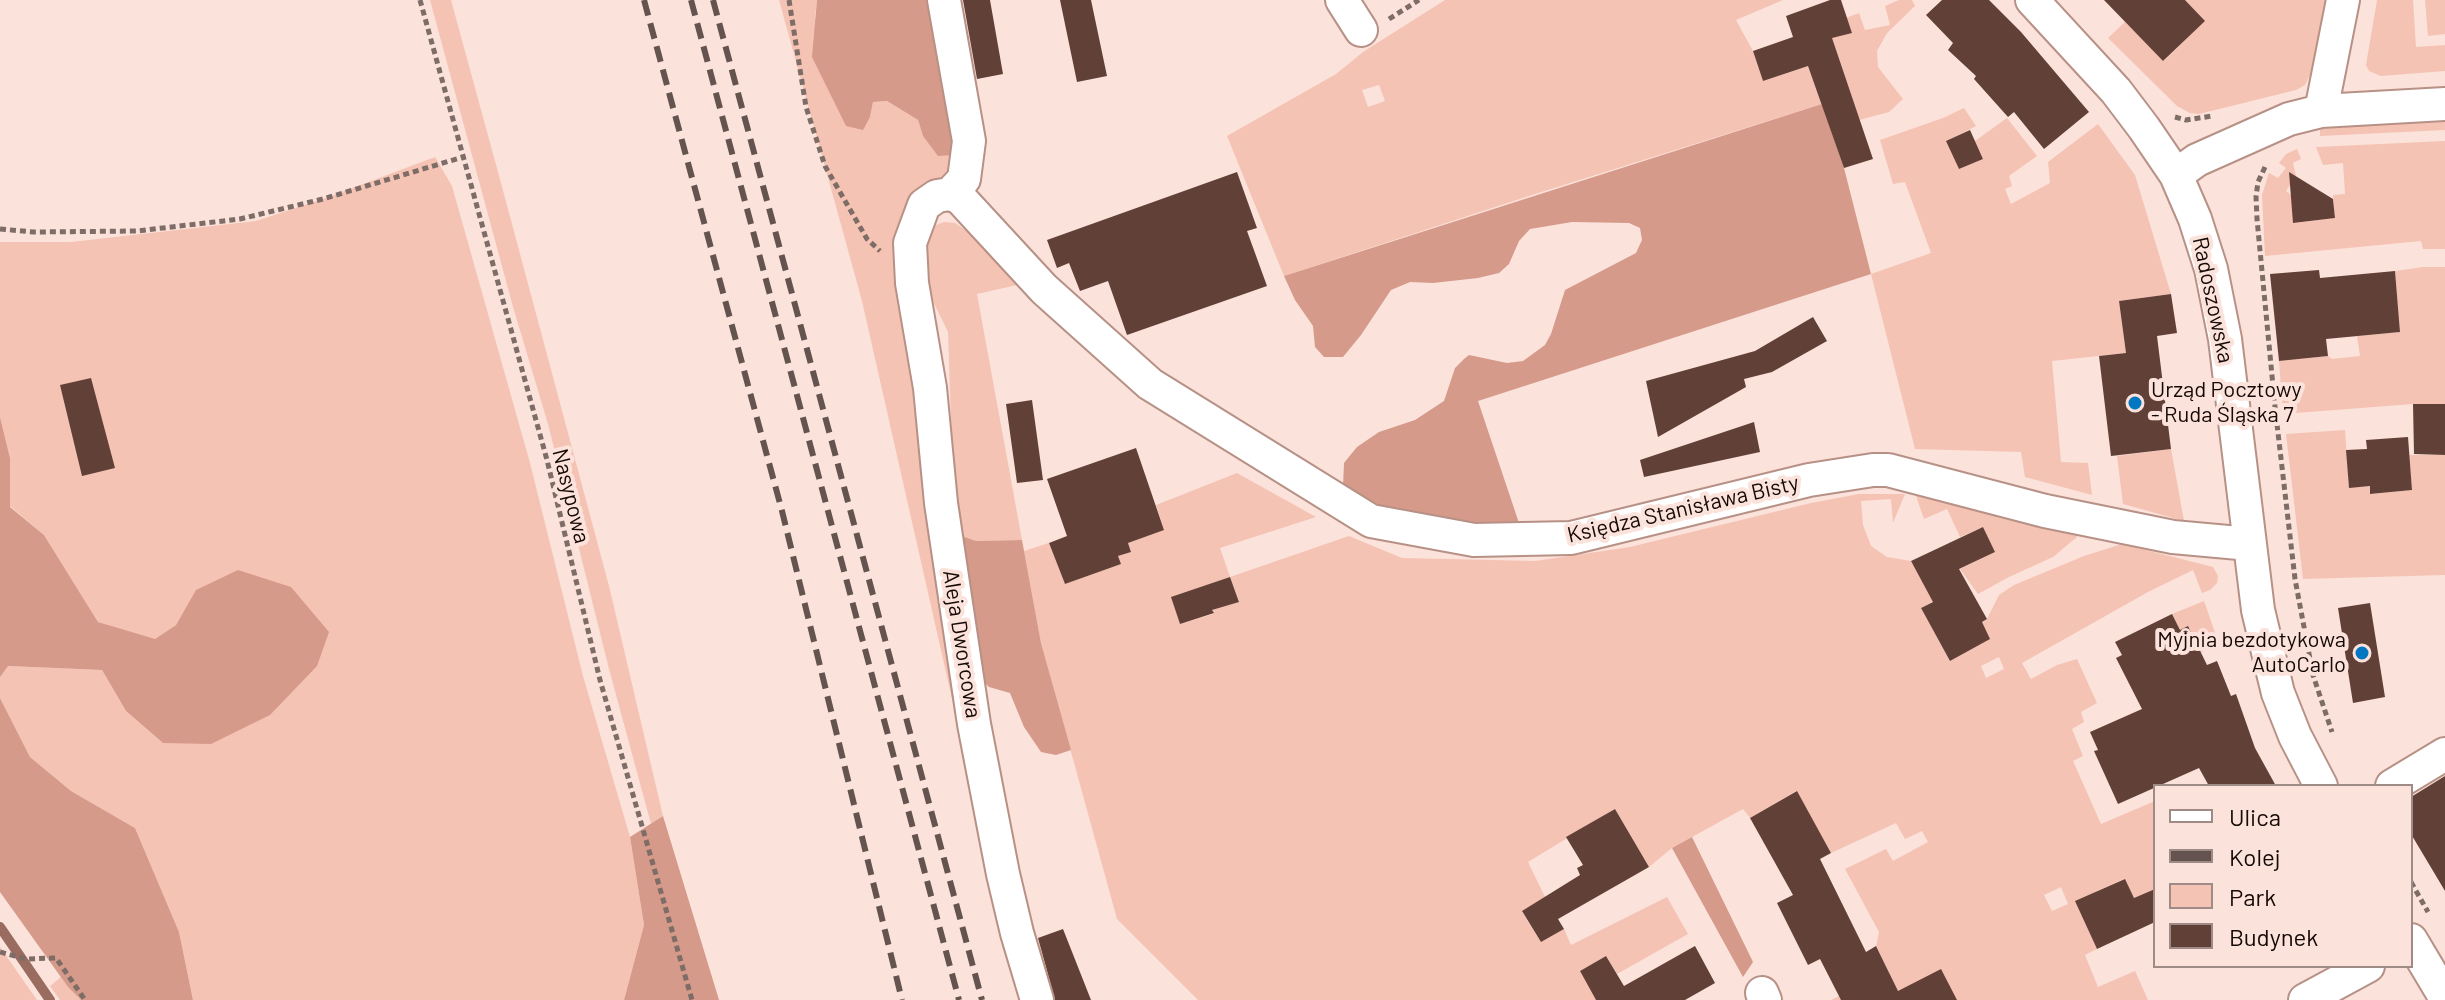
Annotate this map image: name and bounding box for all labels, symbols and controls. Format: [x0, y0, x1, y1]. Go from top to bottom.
street label: Radoszowska [2187, 234, 2239, 366]
place label: Urząd Pocztowy - Ruda Śląska 7 [2151, 377, 2302, 428]
marker: Urząd Pocztowy - Ruda Śląska 7 [2126, 394, 2144, 412]
street label: Nasypowa [547, 446, 595, 546]
street label: Księdza Stanisława Bisty [1565, 470, 1801, 548]
street label: Aleja Dworcowa [937, 568, 987, 720]
place label: Myjnia bezdotykowa AutoCarlo [2157, 627, 2346, 678]
marker: Myjnia bezdotykowa AutoCarlo [2353, 644, 2371, 662]
legend [2153, 784, 2413, 968]
text: Ulica [2229, 802, 2281, 831]
text: Kolej [2229, 842, 2281, 871]
text: Park [2229, 882, 2276, 911]
text: Budynek [2229, 922, 2318, 951]

